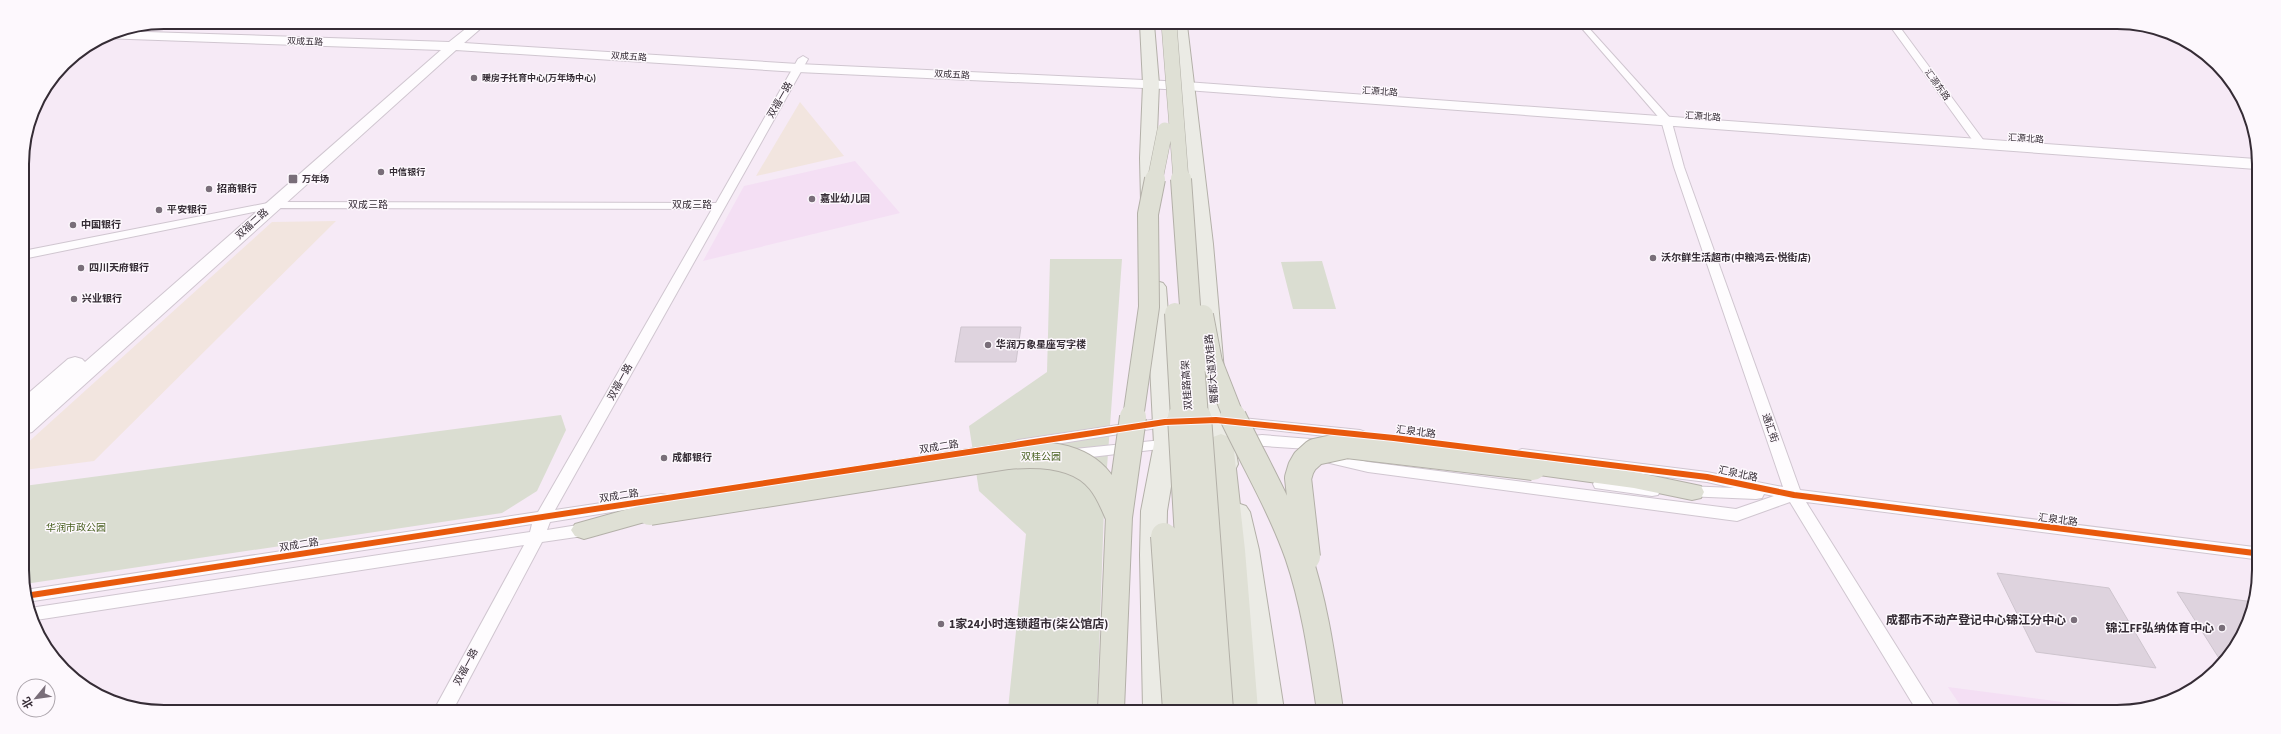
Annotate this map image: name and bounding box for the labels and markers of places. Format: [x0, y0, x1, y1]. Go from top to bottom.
place label: 暖房子托育中心(万年场中心) [482, 72, 596, 85]
marker: 暖房子托育中心(万年场中心) [469, 73, 479, 83]
place label: 中信银行 [389, 166, 426, 179]
marker: 中信银行 [376, 167, 386, 177]
marker: 万年场 [287, 173, 299, 185]
place label: 万年场 [302, 173, 329, 186]
place label: 招商银行 [216, 182, 257, 196]
marker: 招商银行 [204, 184, 214, 194]
place label: 嘉业幼儿园 [820, 192, 870, 206]
marker: 嘉业幼儿园 [807, 194, 817, 204]
place label: 平安银行 [167, 203, 207, 217]
marker: 平安银行 [154, 205, 164, 215]
place label: 中国银行 [81, 218, 121, 232]
marker: 中国银行 [68, 220, 78, 230]
place label: 沃尔鲜生活超市(中粮鸿云·悦街店) [1661, 251, 1811, 265]
marker: 沃尔鲜生活超市(中粮鸿云·悦街店) [1648, 253, 1658, 263]
place label: 四川天府银行 [89, 261, 149, 275]
marker: 四川天府银行 [76, 263, 86, 273]
place label: 兴业银行 [82, 292, 122, 306]
marker: 兴业银行 [69, 294, 79, 304]
place label: 华润万象星座写字楼 [996, 338, 1086, 352]
marker: 华润万象星座写字楼 [983, 340, 993, 350]
place label: 成都银行 [672, 451, 712, 465]
marker: 成都银行 [659, 453, 669, 463]
place label: 成都市不动产登记中心锦江分中心 [1886, 612, 2066, 629]
marker: 成都市不动产登记中心锦江分中心 [2069, 615, 2079, 625]
place label: 1家24小时连锁超市(柒公馆店) [949, 616, 1108, 633]
marker: 1家24小时连锁超市(柒公馆店) [936, 619, 946, 629]
place label: 锦江FF弘纳体育中心 [2105, 620, 2214, 637]
marker: 锦江FF弘纳体育中心 [2217, 623, 2227, 633]

